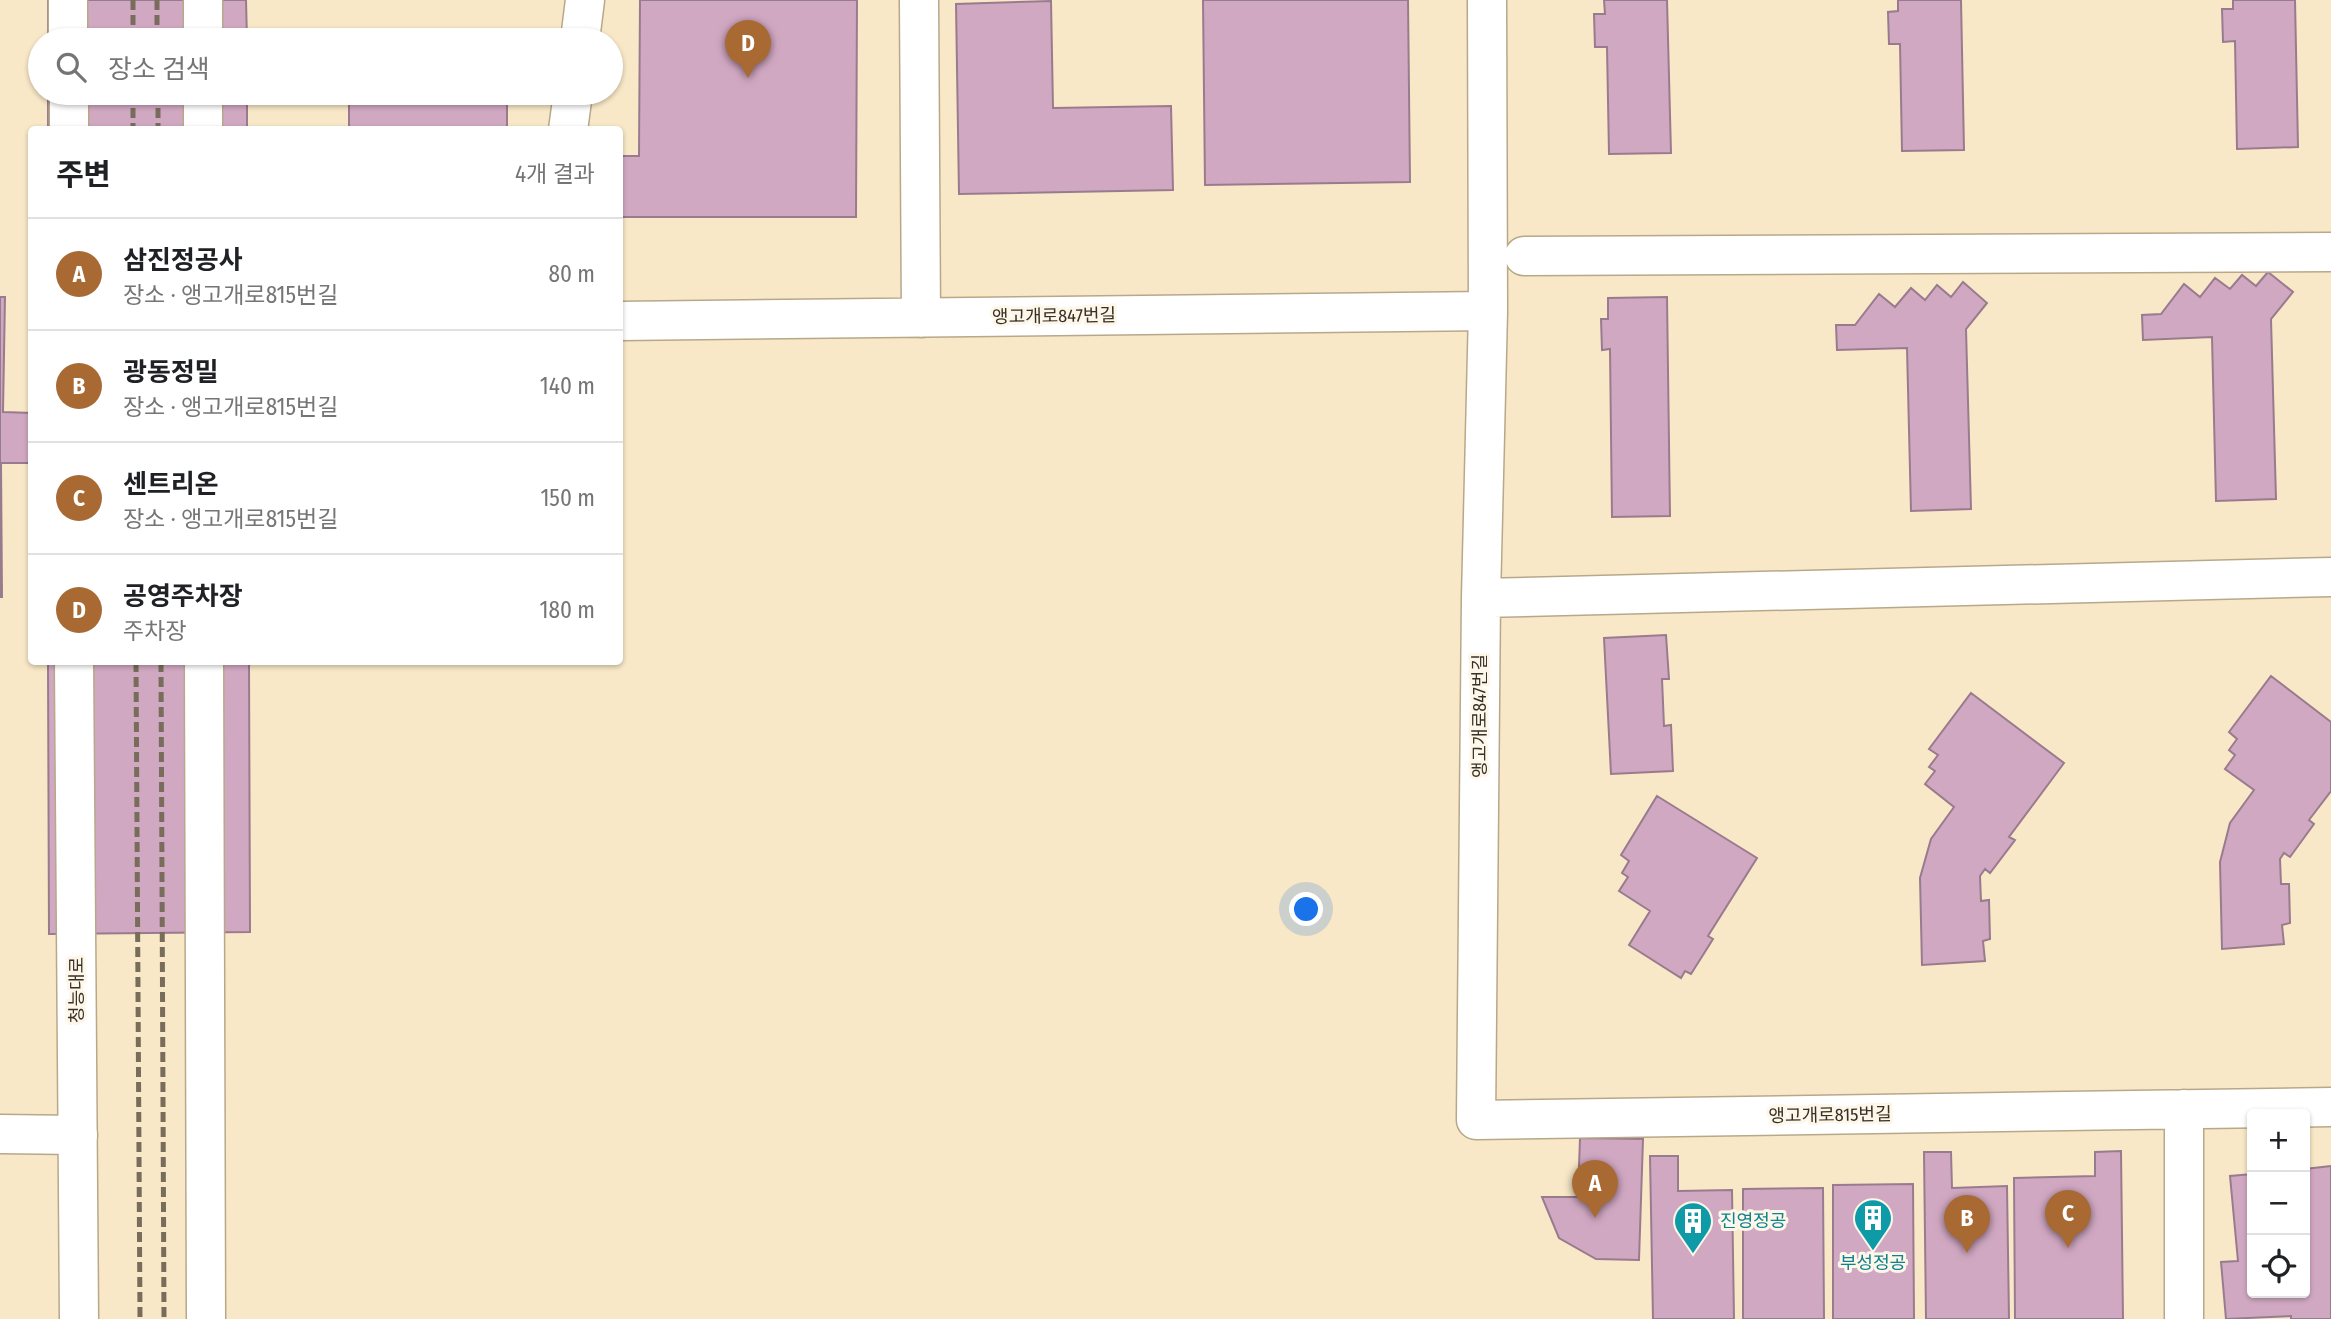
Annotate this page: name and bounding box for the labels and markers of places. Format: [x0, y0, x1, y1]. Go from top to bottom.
pin: D [725, 20, 771, 78]
pin: A [1572, 1160, 1618, 1218]
pin: C [2045, 1190, 2091, 1248]
pin: B [1944, 1195, 1990, 1253]
building icon: 부성정공 [1852, 1197, 1894, 1252]
building icon: 진영정공 [1672, 1200, 1714, 1255]
place label: 진영정공 [1720, 1210, 1786, 1232]
place label: 부성정공 [1840, 1252, 1906, 1274]

